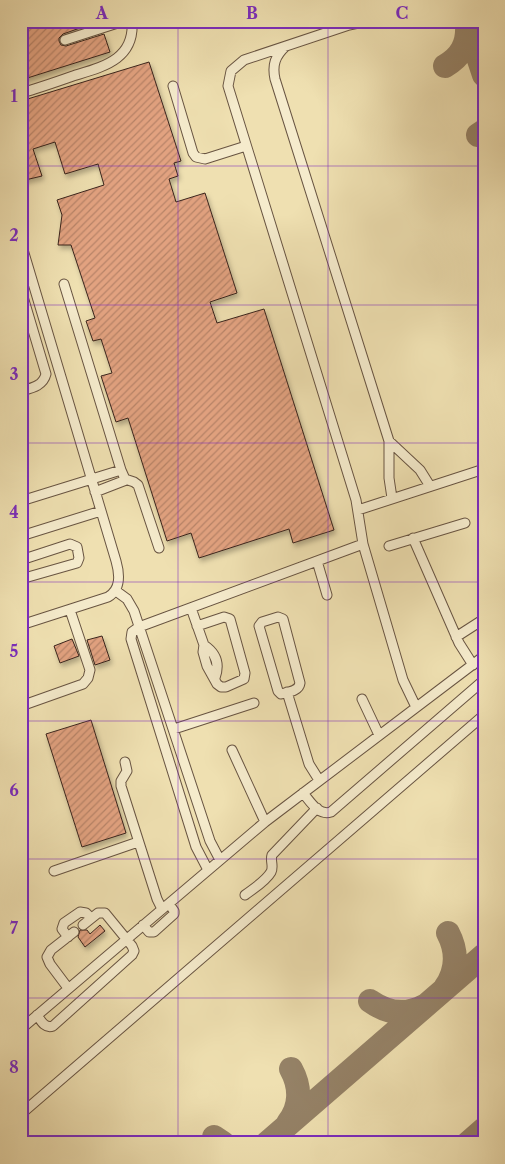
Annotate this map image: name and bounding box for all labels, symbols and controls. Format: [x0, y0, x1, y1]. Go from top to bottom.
text: A [95, 3, 109, 23]
text: B [246, 3, 258, 23]
text: C [396, 3, 408, 23]
text: 1 [10, 86, 18, 106]
text: 2 [9, 225, 19, 245]
text: 3 [9, 364, 19, 384]
text: 4 [9, 502, 19, 522]
text: 5 [10, 641, 19, 661]
text: 6 [9, 780, 19, 800]
text: 7 [10, 918, 19, 938]
text: 8 [9, 1057, 19, 1077]

